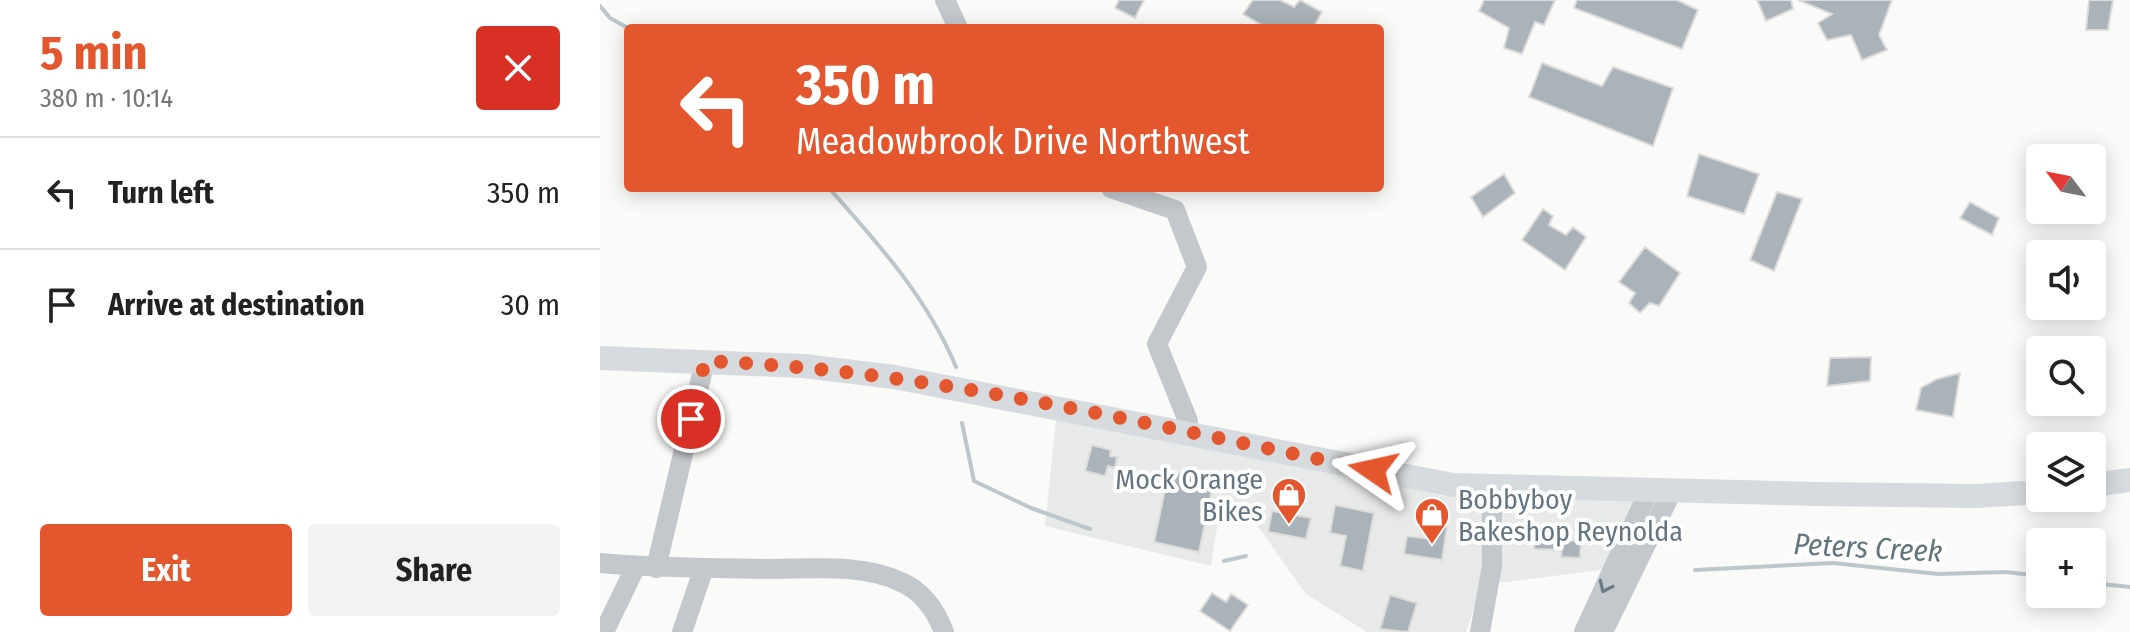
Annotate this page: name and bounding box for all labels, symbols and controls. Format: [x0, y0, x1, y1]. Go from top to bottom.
text: 5 min [40, 24, 148, 82]
button: close [476, 26, 560, 110]
text: 350 m [796, 52, 935, 119]
icon: left [664, 56, 768, 160]
text: 380 m · 10:14 [40, 83, 173, 114]
text: Meadowbrook Drive Northwest [796, 120, 1250, 164]
north arrow [2026, 144, 2106, 224]
map controls [2026, 144, 2106, 608]
icon: left [40, 171, 84, 215]
text: Turn left [108, 175, 214, 211]
text: 350 m [487, 175, 560, 211]
button: sound [2026, 240, 2106, 320]
icon: arrive [40, 283, 84, 327]
text: Arrive at destination [108, 287, 365, 323]
text: 30 m [501, 287, 560, 323]
button: search [2026, 336, 2106, 416]
pin [657, 385, 725, 453]
icon: arrive [669, 397, 713, 441]
position arrow [1331, 428, 1415, 512]
button: layers [2026, 432, 2106, 512]
place label: Mock Orange Bikes [1115, 463, 1263, 528]
shop icon: Mock Orange Bikes [1270, 476, 1308, 526]
place label: Bobbyboy Bakeshop Reynolda [1458, 483, 1683, 548]
shop icon: Bobbyboy Bakeshop Reynolda [1413, 496, 1451, 546]
button: Exit [40, 524, 292, 616]
button: Share [308, 524, 560, 616]
water label: Peters Creek [1793, 526, 1944, 570]
button: + [2026, 528, 2106, 608]
one-way arrow [1599, 579, 1615, 593]

